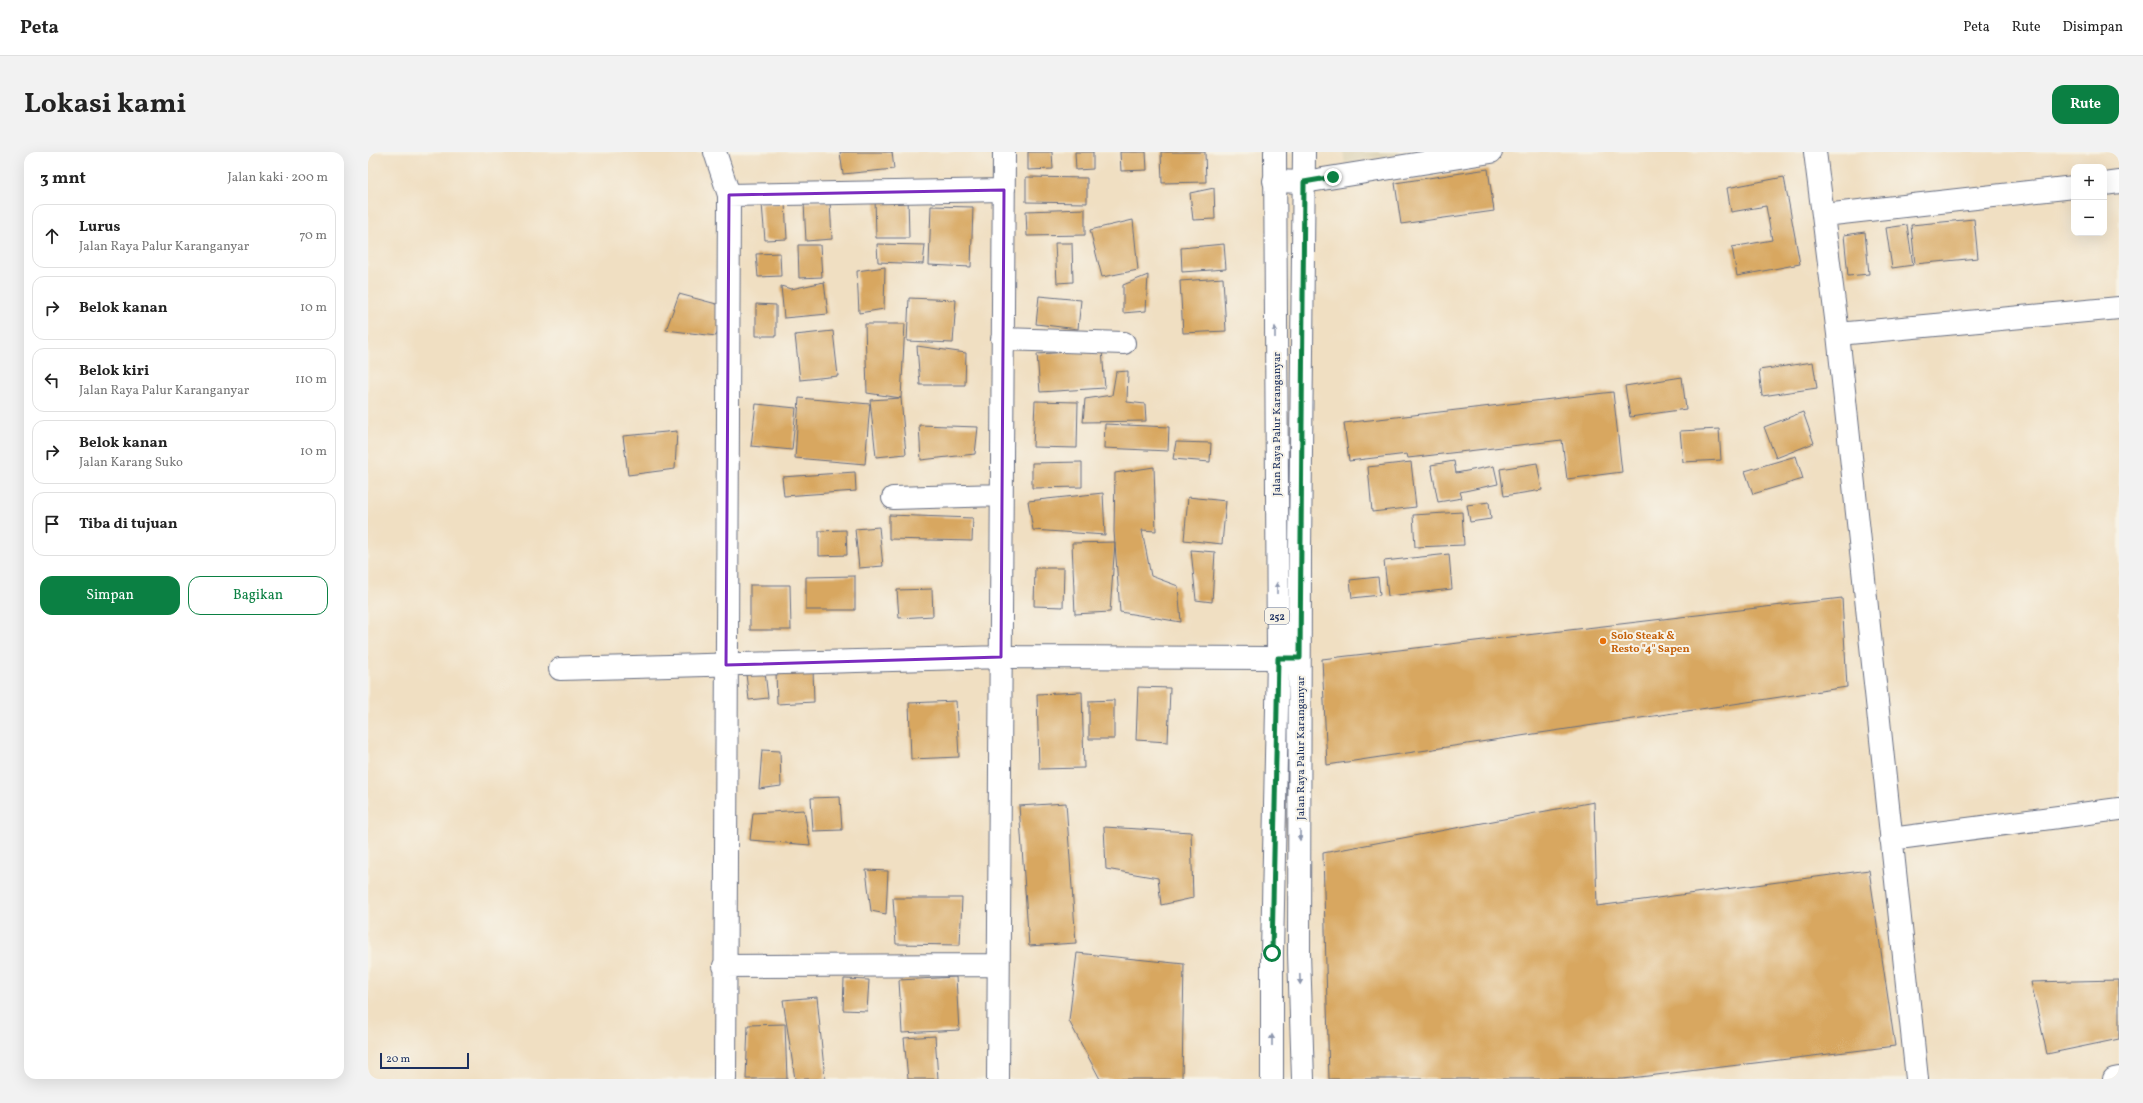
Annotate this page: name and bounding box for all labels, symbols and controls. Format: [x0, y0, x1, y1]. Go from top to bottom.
text: Peta [20, 15, 59, 41]
text: Peta [1963, 18, 1990, 37]
text: Rute [2012, 18, 2041, 37]
text: Disimpan [2063, 18, 2123, 37]
text: Lokasi kami [24, 85, 186, 124]
button: Rute [2052, 85, 2119, 124]
map controls [2071, 164, 2107, 236]
button: + [2071, 164, 2107, 200]
text: 3 mnt [40, 167, 86, 190]
route end [1324, 168, 1342, 186]
text: Jalan kaki · 200 m [227, 169, 328, 187]
button: − [2071, 200, 2107, 236]
text: Lurus [79, 217, 120, 238]
icon: ahead [41, 225, 63, 247]
text: 70 m [299, 227, 327, 245]
text: Jalan Raya Palur Karanganyar [79, 238, 249, 256]
icon: right [41, 297, 63, 319]
text: Belok kanan [79, 298, 168, 319]
text: 10 m [300, 299, 327, 317]
one-way arrow [1272, 325, 1278, 338]
street label: Jalan Raya Palur Karanganyar [1270, 352, 1285, 496]
text: Belok kiri [79, 361, 149, 382]
icon: left [41, 369, 63, 391]
text: 110 m [295, 371, 327, 389]
text: Jalan Raya Palur Karanganyar [79, 382, 249, 400]
text: Belok kanan [79, 433, 168, 454]
icon: right [41, 441, 63, 463]
text: 10 m [300, 443, 327, 461]
text: Jalan Karang Suko [79, 454, 183, 472]
icon: arrive [41, 513, 63, 535]
text: Tiba di tujuan [79, 514, 178, 535]
button: Simpan [40, 576, 180, 615]
button: Bagikan [188, 576, 328, 615]
one-way arrow [1274, 581, 1280, 594]
road number: 252 [1265, 608, 1289, 624]
place label: Solo Steak & Resto "4" Sapen [1611, 629, 1690, 657]
marker: Solo Steak & Resto "4" Sapen [1598, 636, 1608, 646]
street label: Jalan Raya Palur Karanganyar [1294, 676, 1309, 820]
one-way arrow [1297, 829, 1303, 842]
route start [1263, 944, 1281, 962]
one-way arrow [1297, 973, 1303, 986]
one-way arrow [1269, 1033, 1275, 1046]
scale bar [380, 1051, 469, 1070]
text: 20 m [386, 1052, 410, 1067]

